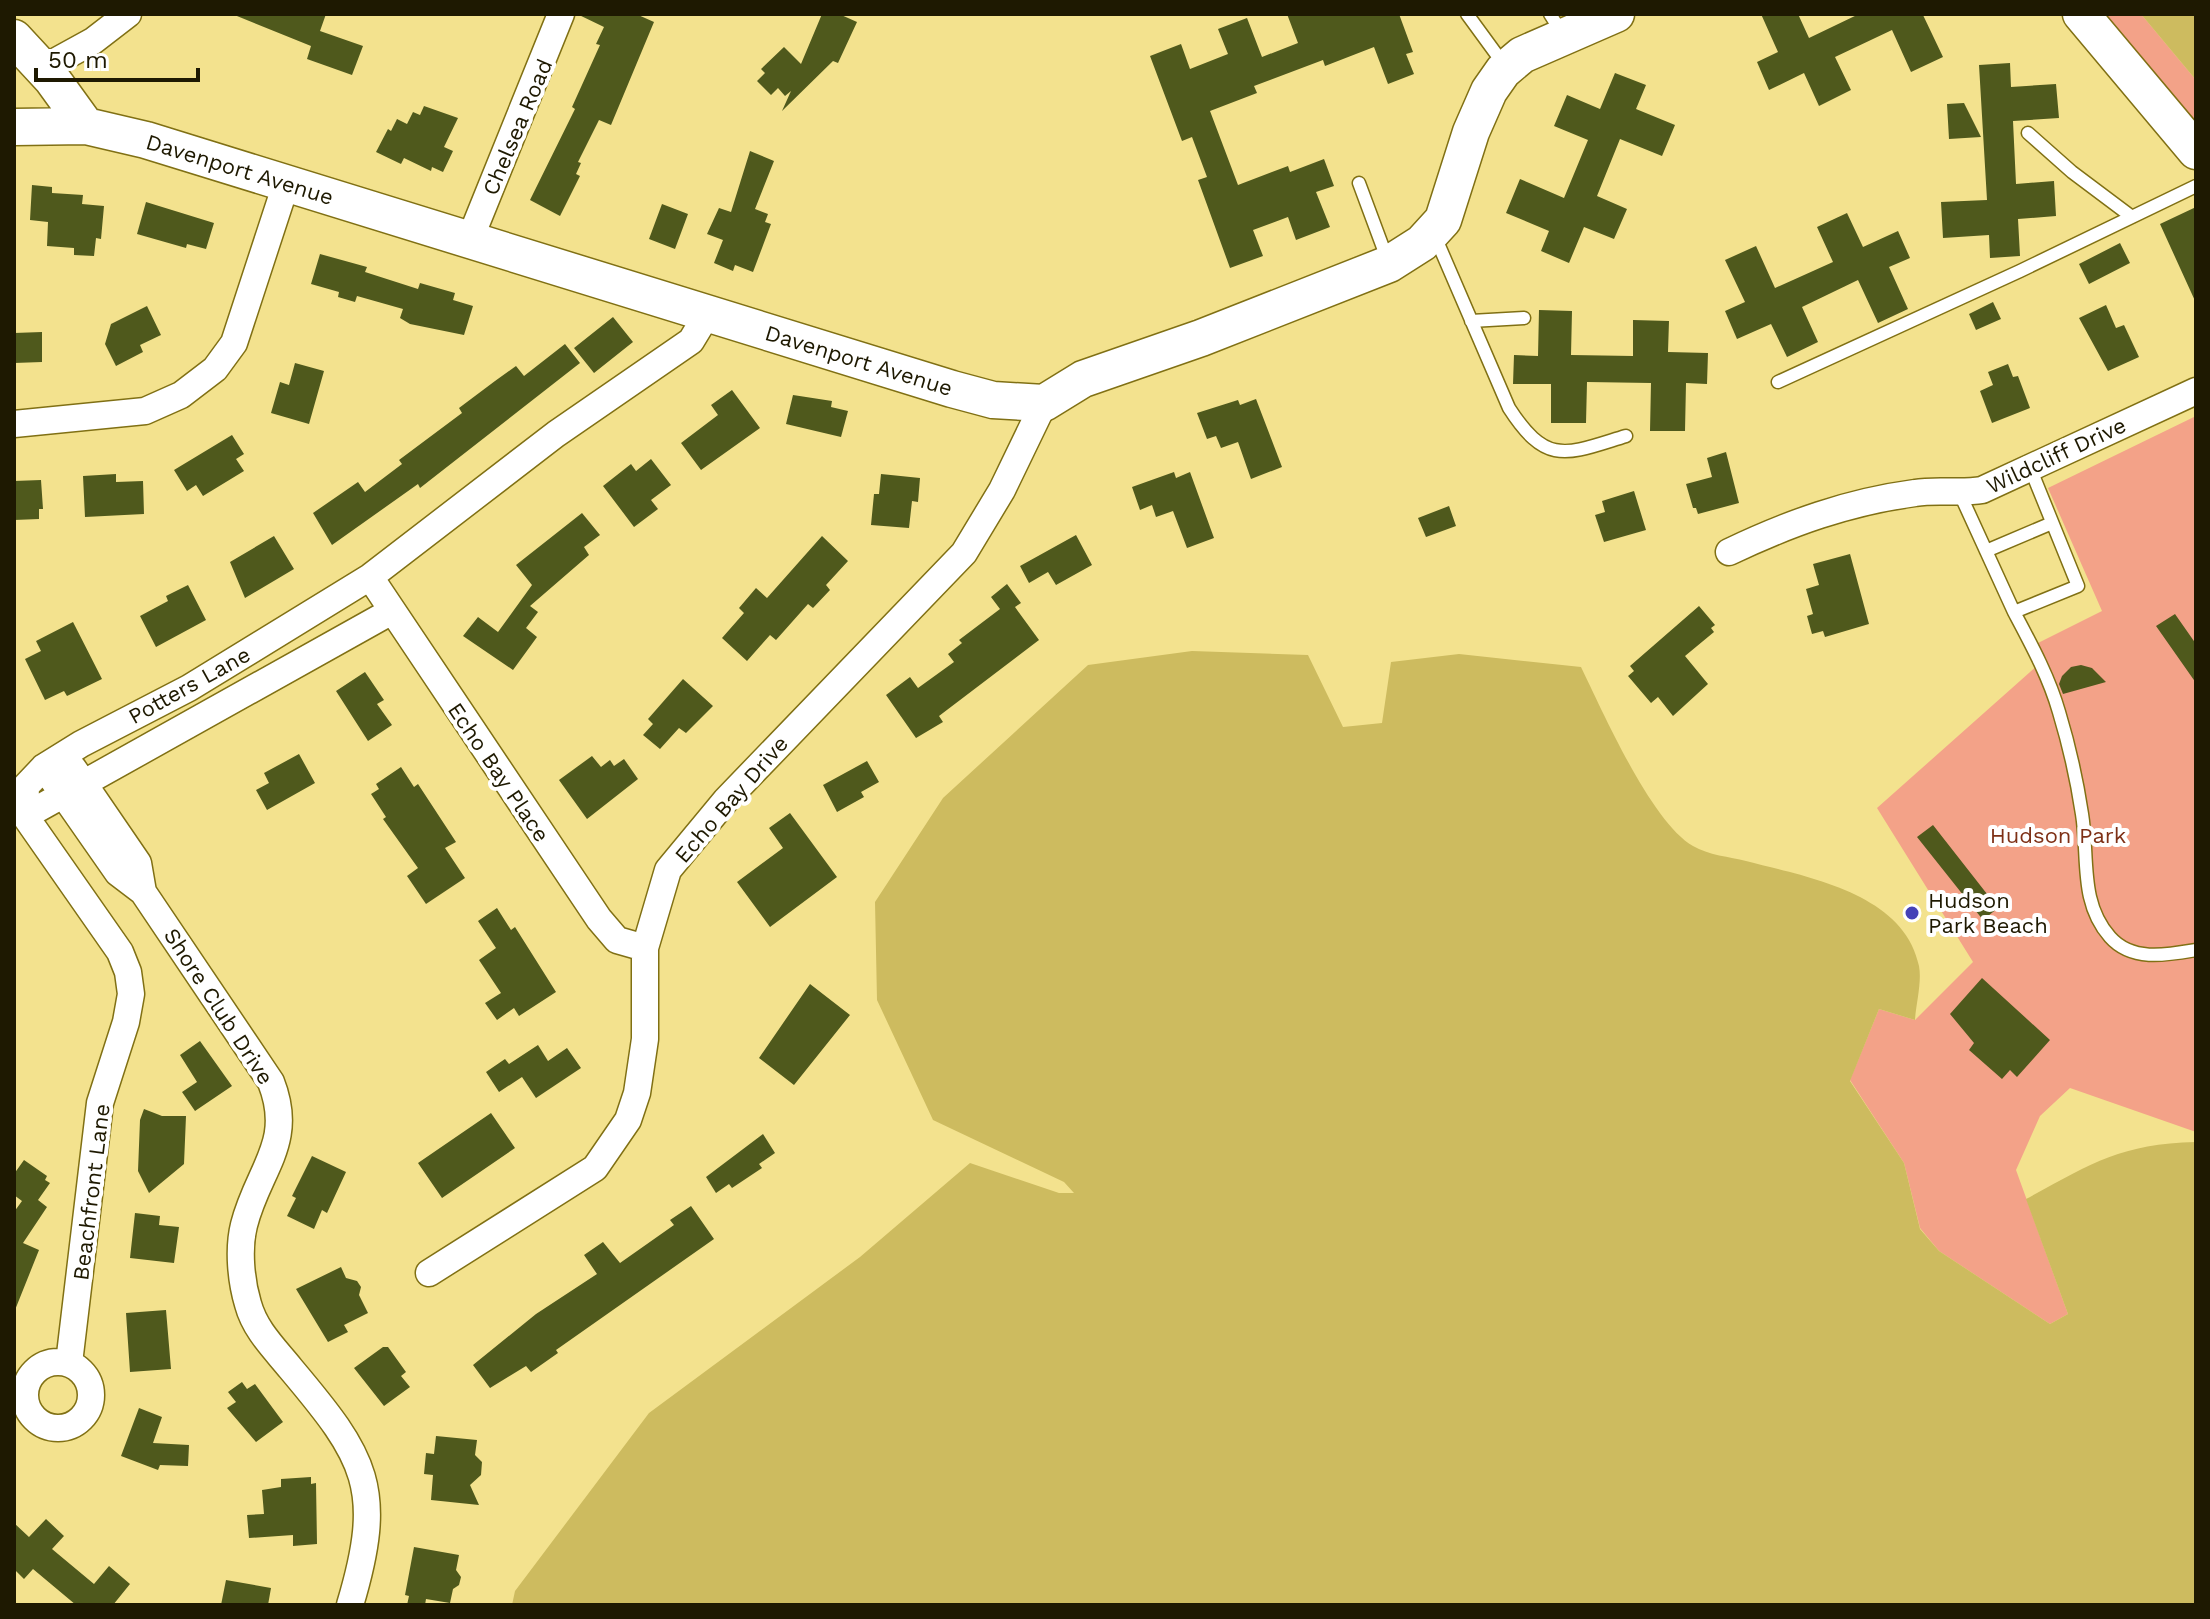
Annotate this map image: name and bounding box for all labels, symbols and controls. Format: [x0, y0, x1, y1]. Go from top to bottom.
scale bar [36, 32, 198, 82]
text: 50 m [48, 46, 108, 74]
street label: Chelsea Road [478, 55, 557, 199]
street label: Davenport Avenue [143, 129, 337, 210]
street label: Davenport Avenue [762, 320, 956, 401]
street label: Wildcliff Drive [1982, 412, 2130, 499]
street label: Potters Lane [124, 642, 255, 729]
street label: Echo Bay Place [443, 698, 554, 847]
street label: Echo Bay Drive [670, 731, 793, 868]
park label: Hudson Park [1990, 823, 2126, 848]
place label: Hudson Park Beach [1928, 888, 2048, 938]
marker: Hudson Park Beach [1903, 904, 1921, 922]
street label: Shore Club Drive [159, 923, 278, 1089]
street label: Beachfront Lane [68, 1102, 115, 1282]

